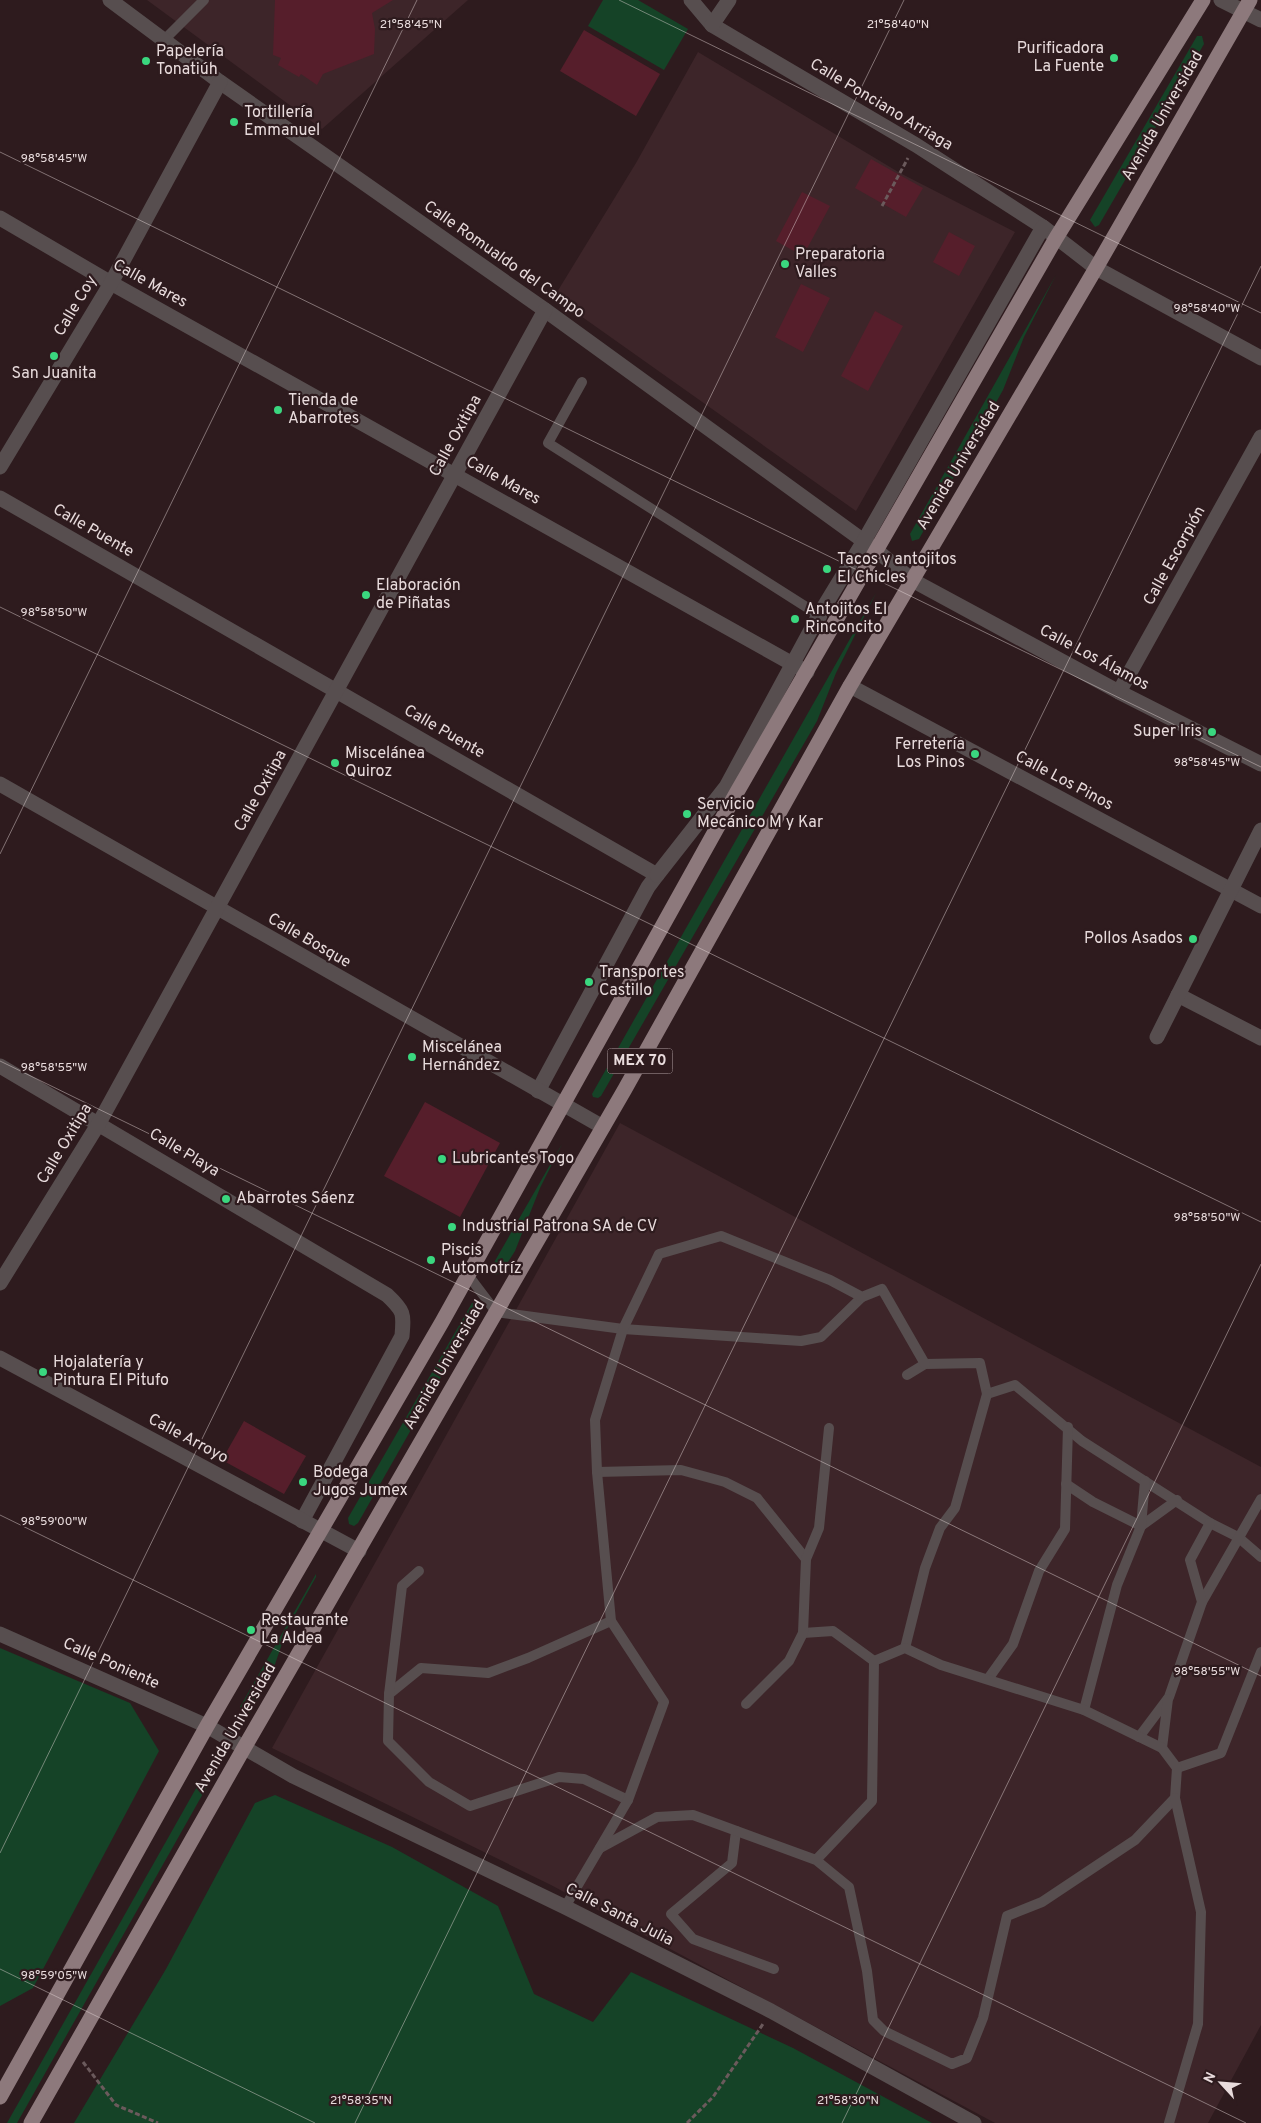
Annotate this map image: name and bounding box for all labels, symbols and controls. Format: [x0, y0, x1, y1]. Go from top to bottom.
text: 21°58'45"N [380, 17, 442, 33]
text: 21°58'40"N [867, 17, 929, 33]
place label: Purificadora La Fuente [1017, 39, 1104, 77]
place label: Papelería Tonatiúh [156, 42, 224, 80]
street label: Avenida Universidad [1118, 48, 1208, 184]
marker: Purificadora La Fuente [1108, 52, 1120, 64]
street label: Calle Ponciano Arriaga [806, 54, 956, 156]
marker: Papelería Tonatiúh [140, 55, 152, 67]
place label: Tortillería Emmanuel [244, 103, 320, 141]
marker: Tortillería Emmanuel [228, 116, 240, 128]
text: 98°58'45"W [21, 151, 87, 167]
street label: Calle Romualdo del Campo [420, 197, 588, 323]
place label: Preparatoria Valles [795, 245, 885, 283]
street label: Calle Mares [109, 255, 191, 313]
marker: Preparatoria Valles [779, 258, 791, 270]
street label: Calle Coy [50, 272, 102, 340]
text: 98°58'40"W [1174, 301, 1240, 317]
marker: San Juanita [48, 350, 60, 362]
place label: San Juanita [12, 364, 96, 384]
place label: Tienda de Abarrotes [288, 391, 359, 429]
street label: Calle Oxitipa [425, 392, 487, 480]
street label: Avenida Universidad [913, 398, 1005, 534]
marker: Tienda de Abarrotes [272, 404, 284, 416]
street label: Calle Mares [462, 452, 544, 510]
street label: Calle Puente [49, 500, 137, 562]
street label: Calle Escorpión [1140, 503, 1210, 609]
place label: Tacos y antojitos El Chicles [837, 550, 957, 588]
marker: Tacos y antojitos El Chicles [821, 563, 833, 575]
place label: Elaboración de Piñatas [376, 576, 461, 614]
marker: Elaboración de Piñatas [360, 589, 372, 601]
place label: Antojitos El Rinconcito [805, 600, 887, 638]
text: 98°58'50"W [21, 605, 87, 621]
marker: Antojitos El Rinconcito [789, 613, 801, 625]
street label: Calle Los Álamos [1036, 619, 1153, 695]
street label: Calle Puente [400, 701, 488, 763]
place label: Super Iris [1133, 722, 1202, 742]
marker: Super Iris [1206, 726, 1218, 738]
place label: Ferretería Los Pinos [895, 735, 965, 773]
place label: Miscelánea Quiroz [345, 744, 425, 782]
street label: Calle Oxitipa [230, 747, 292, 835]
street label: Calle Los Pinos [1012, 747, 1116, 815]
marker: Ferretería Los Pinos [969, 748, 981, 760]
text: 98°58'45"W [1174, 755, 1240, 771]
marker: Miscelánea Quiroz [329, 757, 341, 769]
place label: Servicio Mecánico M y Kar [697, 795, 823, 833]
marker: Servicio Mecánico M y Kar [681, 808, 693, 820]
street label: Calle Bosque [264, 909, 354, 973]
place label: Pollos Asados [1084, 929, 1183, 949]
marker: Pollos Asados [1187, 933, 1199, 945]
place label: Transportes Castillo [599, 963, 684, 1001]
marker: Transportes Castillo [583, 976, 595, 988]
place label: Miscelánea Hernández [422, 1038, 502, 1076]
road number: MEX 70 [608, 1048, 672, 1074]
marker: Miscelánea Hernández [406, 1051, 418, 1063]
text: 98°58'55"W [21, 1060, 87, 1076]
street label: Calle Oxitipa [33, 1100, 97, 1188]
street label: Calle Playa [145, 1124, 223, 1182]
place label: Lubricantes Togo [452, 1149, 574, 1169]
marker: Lubricantes Togo [436, 1153, 448, 1165]
place label: Abarrotes Sáenz [236, 1189, 355, 1209]
marker: Abarrotes Sáenz [220, 1193, 232, 1205]
text: 98°58'50"W [1174, 1210, 1240, 1226]
place label: Industrial Patrona SA de CV [462, 1217, 657, 1237]
marker: Industrial Patrona SA de CV [446, 1221, 458, 1233]
place label: Piscis Automotríz [441, 1241, 522, 1279]
marker: Piscis Automotríz [425, 1254, 437, 1266]
street label: Avenida Universidad [400, 1297, 490, 1433]
place label: Hojalatería y Pintura El Pitufo [53, 1353, 169, 1391]
marker: Hojalatería y Pintura El Pitufo [37, 1366, 49, 1378]
street label: Calle Arroyo [145, 1410, 232, 1468]
place label: Bodega Jugos Jumex [313, 1463, 408, 1501]
marker: Bodega Jugos Jumex [297, 1476, 309, 1488]
text: 98°59'00"W [21, 1514, 87, 1530]
place label: Restaurante La Aldea [261, 1611, 348, 1649]
marker: Restaurante La Aldea [245, 1624, 257, 1636]
street label: Calle Poniente [60, 1634, 162, 1694]
street label: Avenida Universidad [191, 1660, 281, 1796]
text: 98°58'55"W [1174, 1664, 1240, 1680]
street label: Calle Santa Julia [561, 1879, 677, 1951]
text: 98°59'05"W [21, 1968, 87, 1984]
north arrow [1196, 2058, 1246, 2108]
text: N [1201, 2070, 1221, 2086]
text: 21°58'35"N [330, 2093, 392, 2109]
text: 21°58'30"N [817, 2093, 879, 2109]

